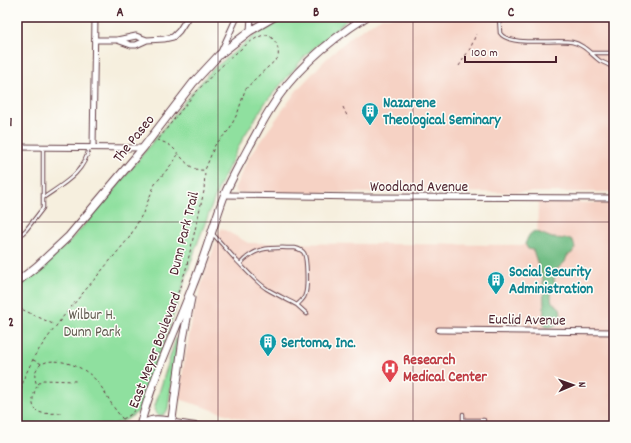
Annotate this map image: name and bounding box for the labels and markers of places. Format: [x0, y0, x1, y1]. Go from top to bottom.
place label: Nazarene Theological Seminary [383, 93, 502, 132]
building icon: Nazarene Theological Seminary [360, 101, 380, 126]
place label: Social Security Administration [509, 262, 593, 301]
building icon: Social Security Administration [486, 270, 506, 295]
building icon: Sertoma, Inc. [258, 332, 278, 357]
place label: Sertoma, Inc. [281, 333, 356, 355]
place label: Research Medical Center [403, 350, 487, 389]
hospital icon: Research Medical Center [380, 358, 400, 383]

